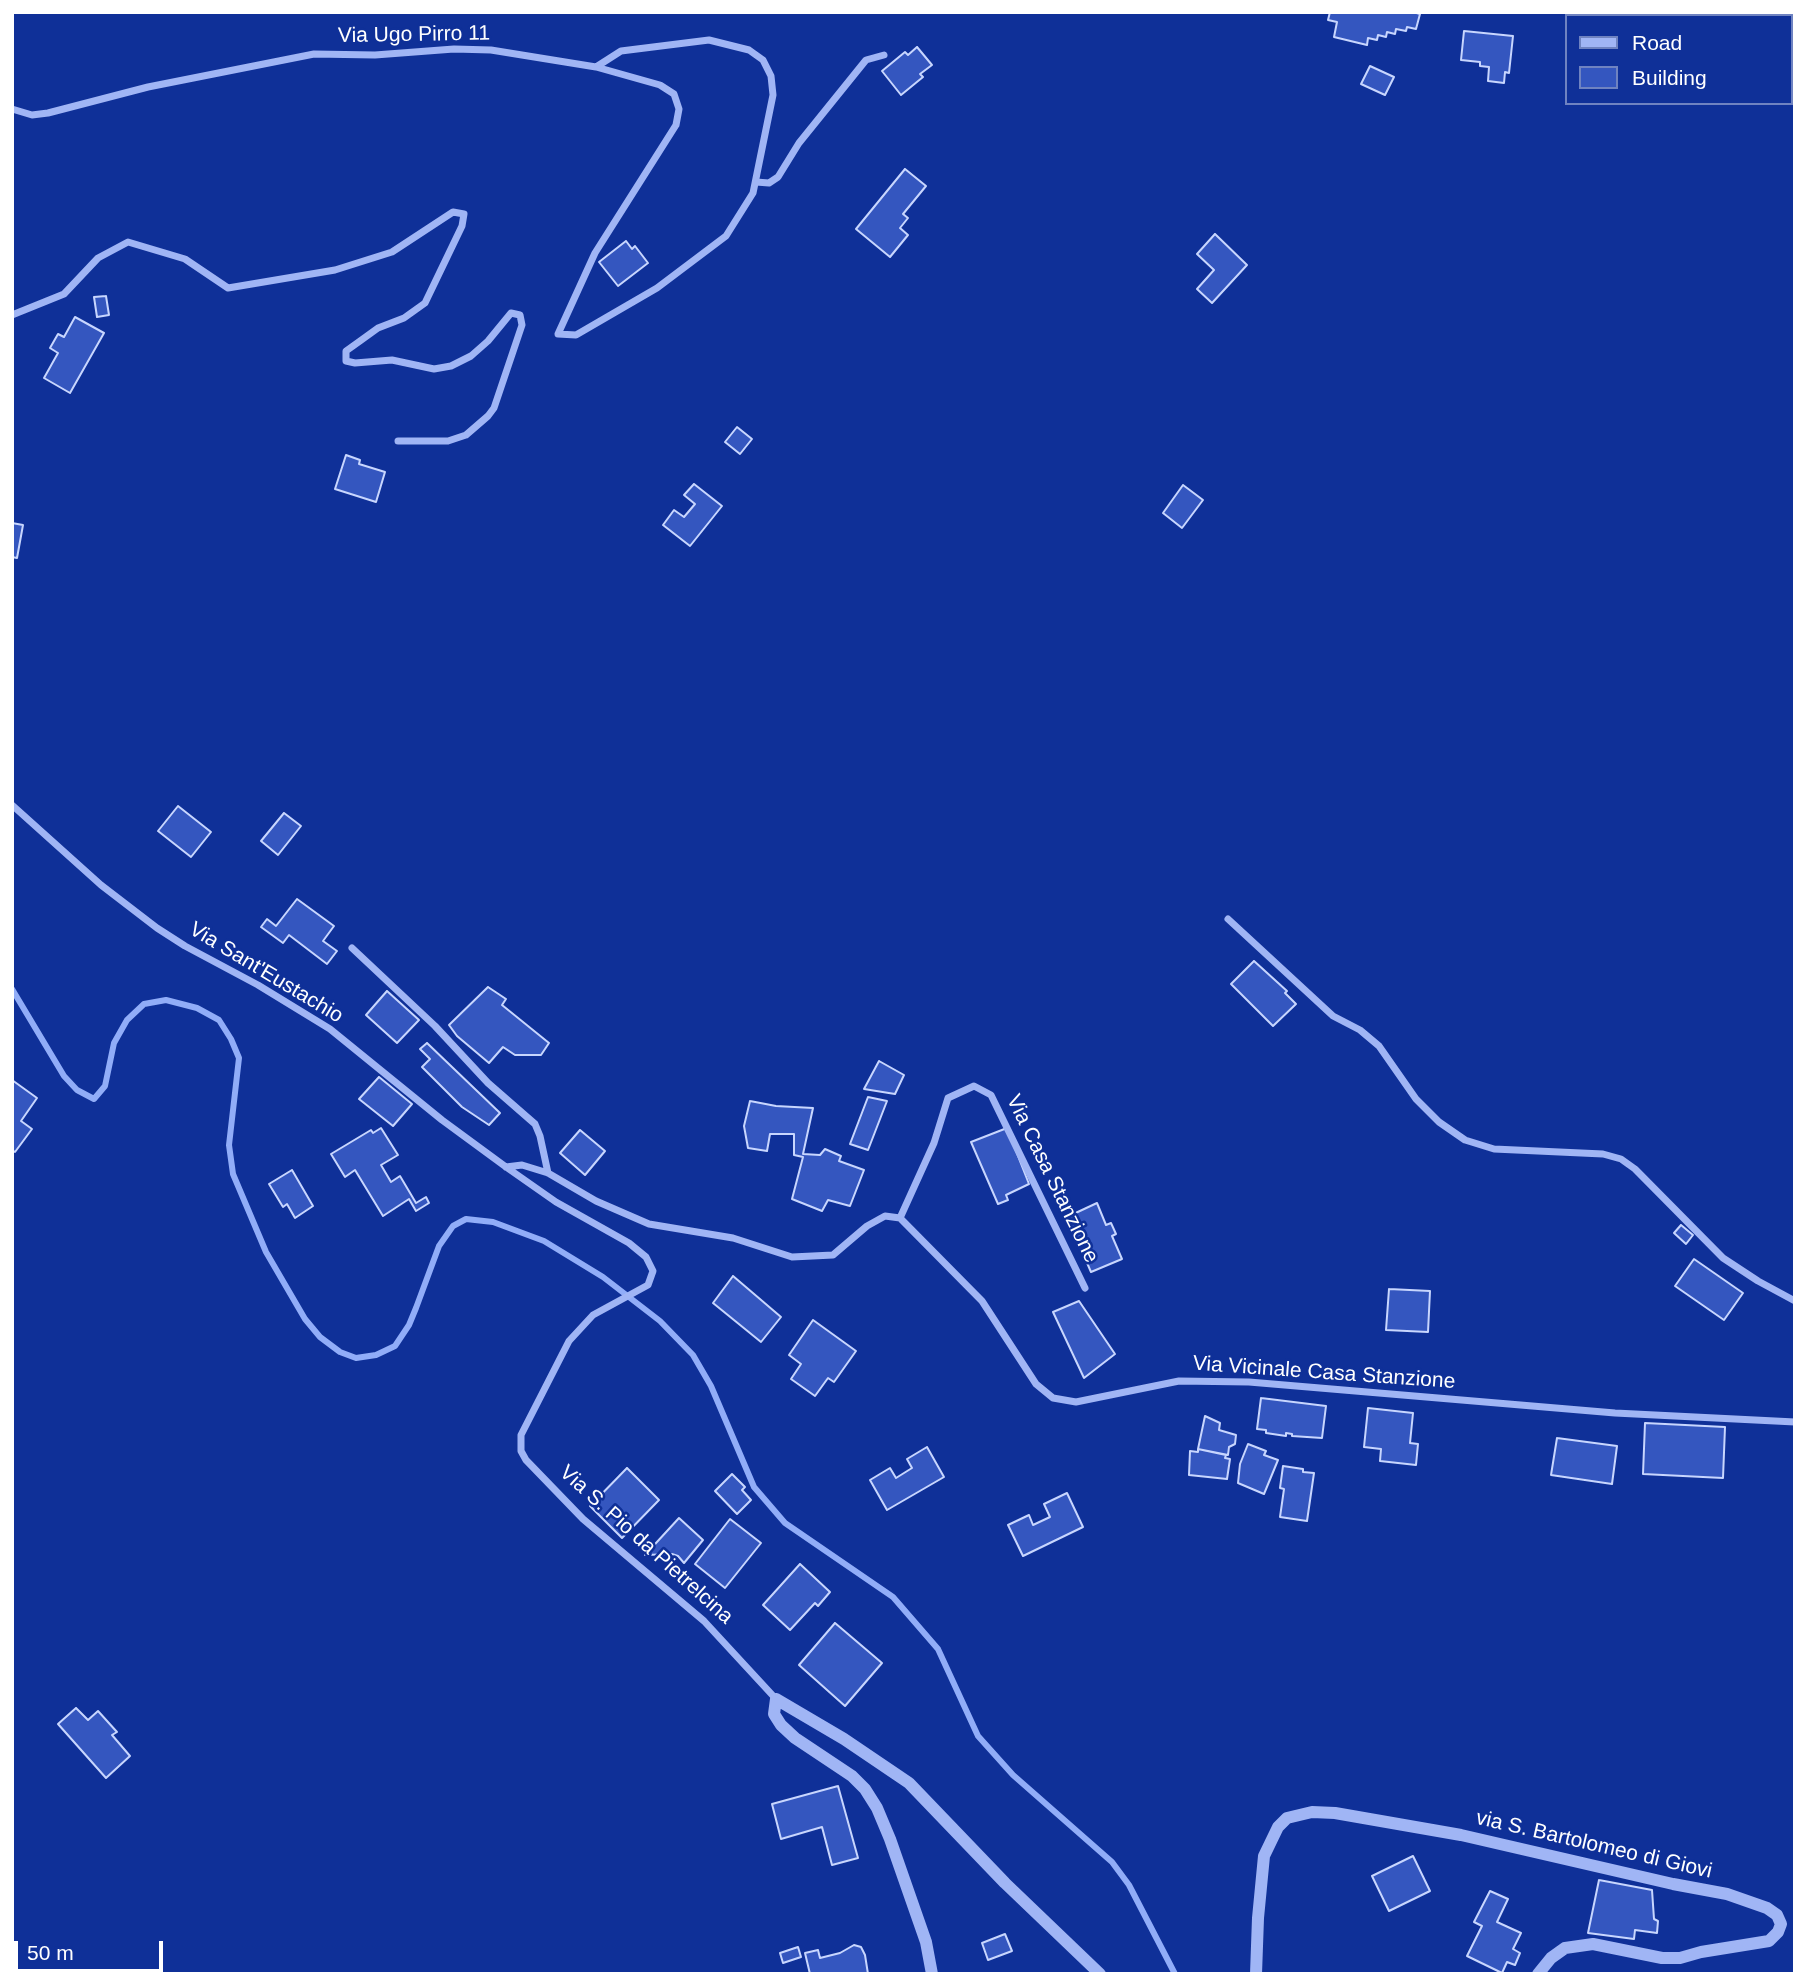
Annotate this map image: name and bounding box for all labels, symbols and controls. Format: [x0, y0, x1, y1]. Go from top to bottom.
legend [1566, 14, 1793, 105]
street label: Via Ugo Pirro 11 [338, 21, 490, 49]
text: Road [1632, 31, 1682, 54]
text: Building [1632, 66, 1707, 89]
street label: Via Sant'Eustachio [184, 917, 348, 1029]
street label: Via Casa Stanzione [1000, 1091, 1104, 1267]
street label: Via Vicinale Casa Stanzione [1192, 1351, 1456, 1395]
street label: Via S. Pio da Pietrelcina [554, 1460, 738, 1630]
street label: via S. Bartolomeo di Giovi [1473, 1806, 1715, 1884]
scale bar [18, 1926, 166, 1970]
text: 50 m [27, 1941, 74, 1964]

